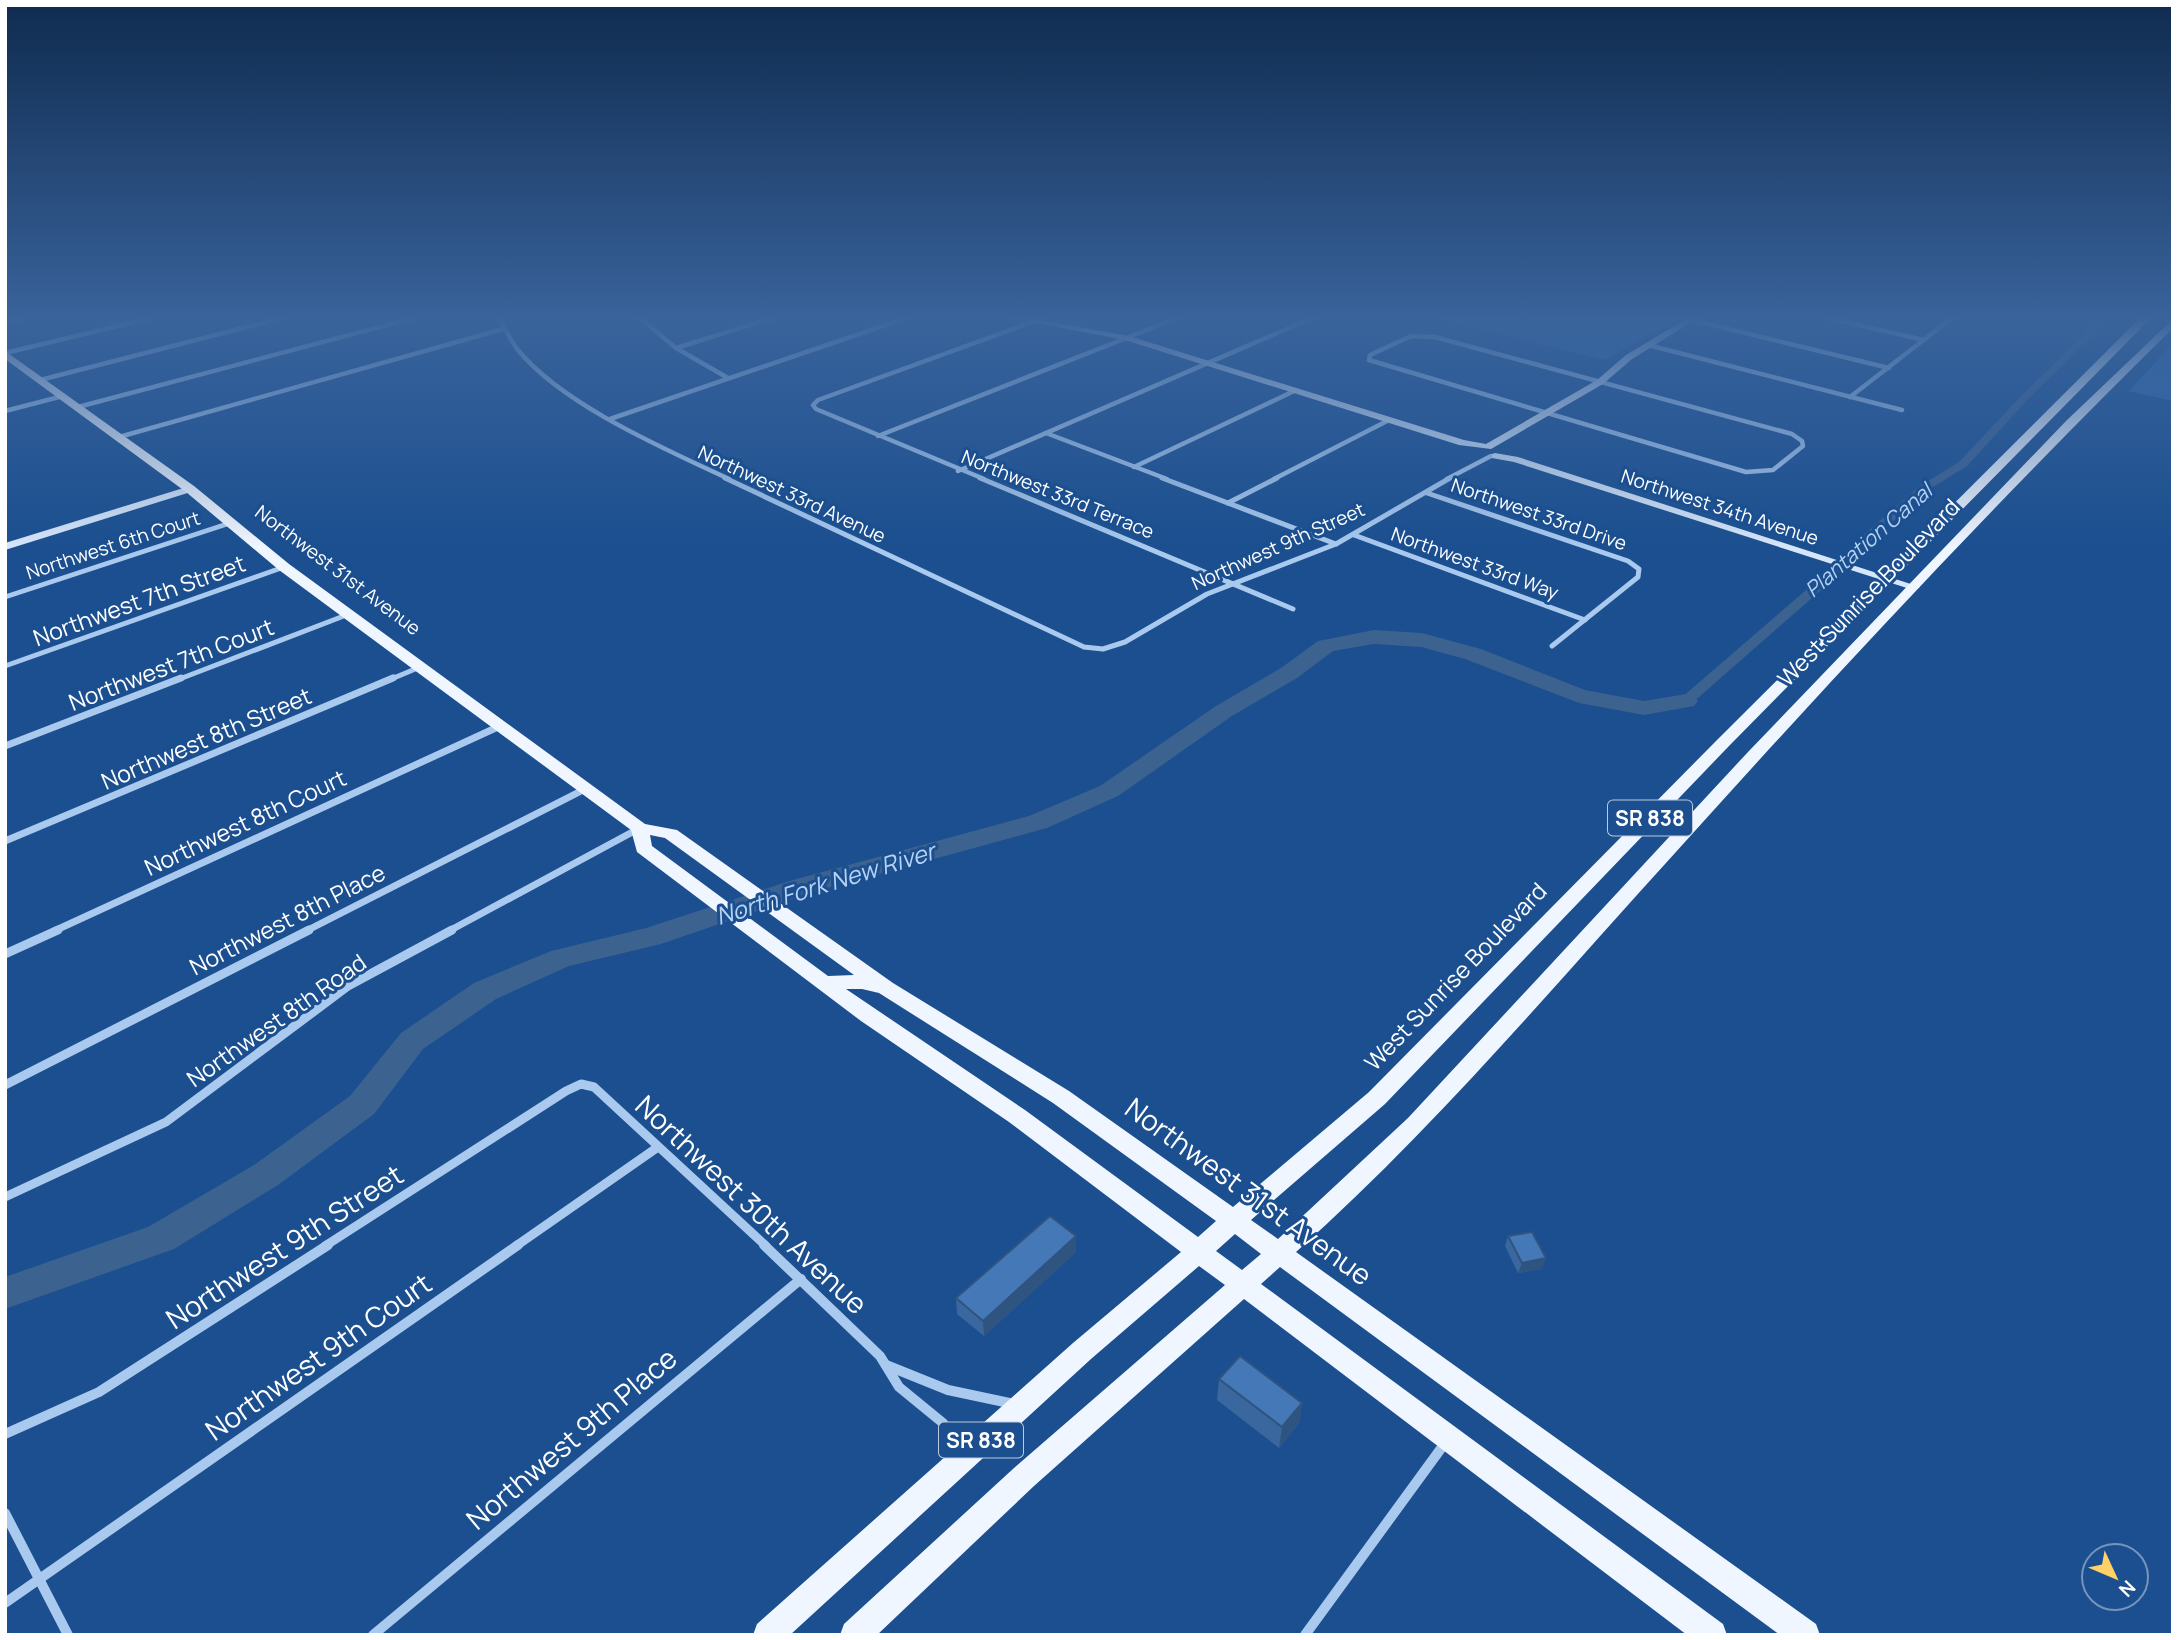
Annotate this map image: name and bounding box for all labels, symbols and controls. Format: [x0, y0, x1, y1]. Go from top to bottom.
street label: Northwest 33rd Avenue [694, 439, 890, 549]
street label: Northwest 33rd Terrace [958, 443, 1158, 545]
street label: Northwest 34th Avenue [1618, 463, 1822, 551]
street label: Northwest 33rd Drive [1448, 472, 1630, 556]
water label: Plantation Canal [1798, 475, 1940, 603]
street label: West Sunrise Boulevard [1770, 491, 1966, 693]
street label: Northwest 9th Street [1187, 496, 1369, 596]
street label: Northwest 31st Avenue [250, 499, 426, 641]
street label: Northwest 6th Court [23, 505, 203, 585]
street label: Northwest 33rd Way [1388, 521, 1562, 605]
street label: Northwest 7th Street [28, 547, 250, 653]
street label: Northwest 7th Court [64, 610, 278, 718]
street label: Northwest 8th Street [96, 679, 316, 797]
street label: Northwest 8th Court [139, 761, 351, 883]
road number: SR 838 [1608, 800, 1692, 836]
water label: North Fork New River [711, 833, 942, 932]
street label: Northwest 8th Place [184, 856, 390, 982]
street label: West Sunrise Boulevard [1357, 875, 1553, 1077]
street label: Northwest 8th Road [180, 946, 372, 1094]
street label: Northwest 30th Avenue [628, 1086, 876, 1322]
street label: Northwest 31st Avenue [1118, 1089, 1380, 1293]
street label: Northwest 9th Street [158, 1155, 410, 1337]
street label: Northwest 9th Court [197, 1264, 439, 1448]
street label: Northwest 9th Place [458, 1339, 684, 1537]
road number: SR 838 [939, 1422, 1023, 1458]
north arrow [2080, 1542, 2150, 1612]
text: N [2113, 1575, 2141, 1603]

